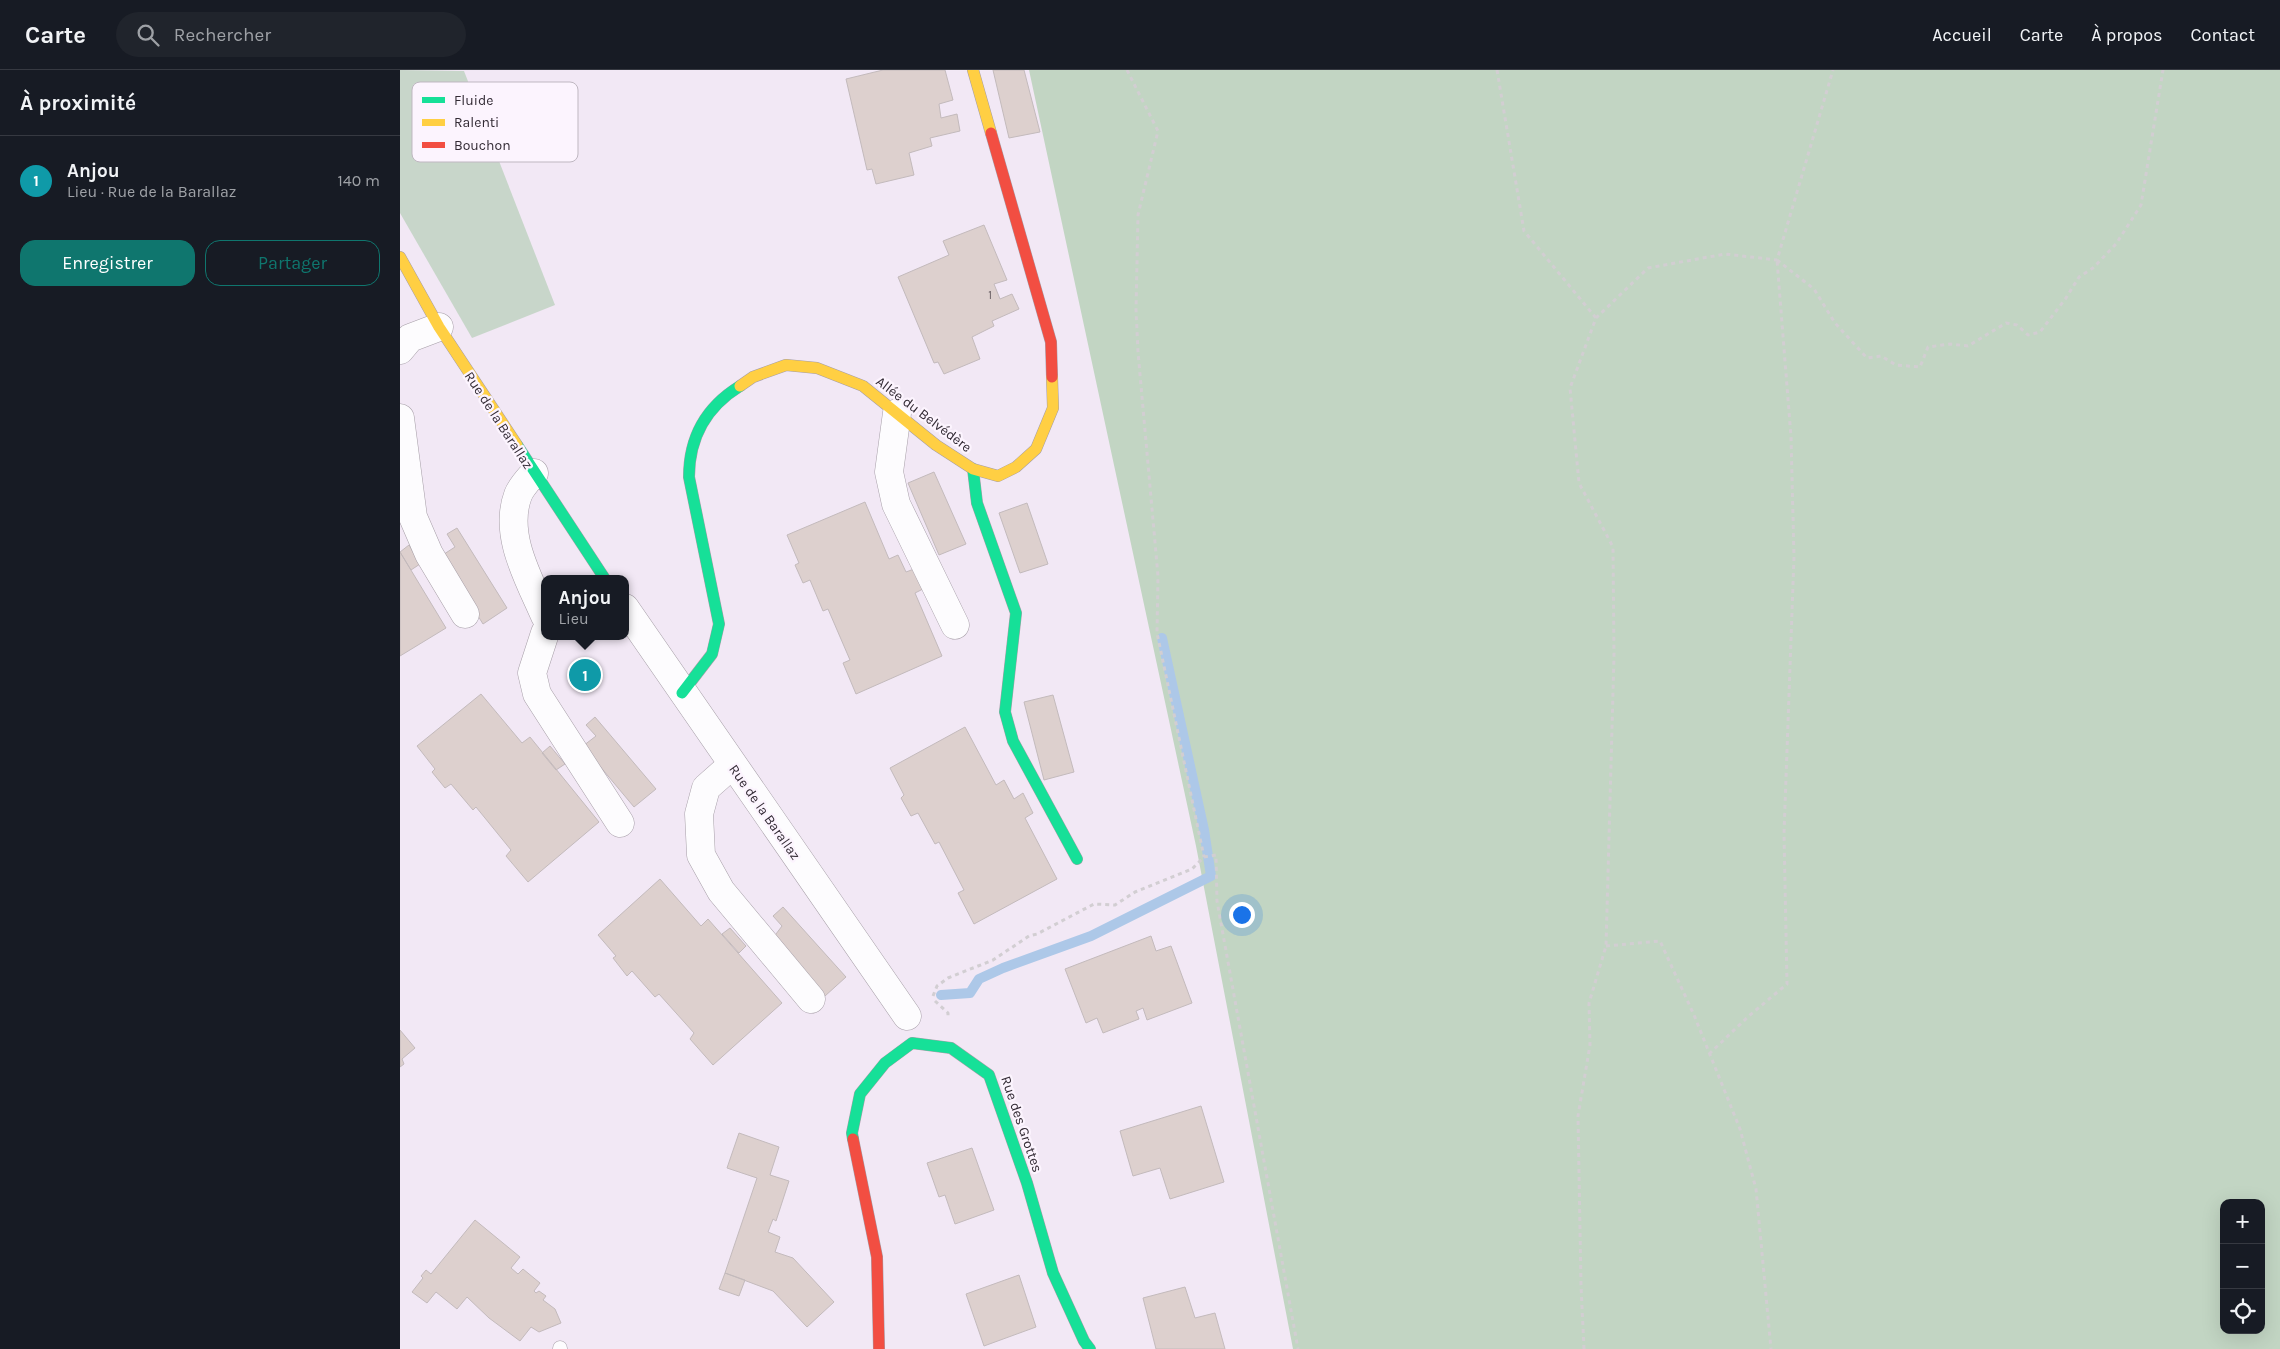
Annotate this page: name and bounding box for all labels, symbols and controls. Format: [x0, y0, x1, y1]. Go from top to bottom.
search box [116, 12, 466, 57]
text: Carte [25, 21, 86, 49]
icon: search [134, 21, 162, 49]
text: Rechercher [174, 24, 271, 46]
text: Accueil [1932, 24, 1992, 46]
text: Carte [2020, 24, 2063, 46]
text: À propos [2091, 24, 2163, 46]
text: Contact [2191, 24, 2255, 46]
legend [412, 82, 578, 162]
text: À proximité [20, 91, 136, 115]
text: Fluide [454, 92, 493, 109]
text: Ralenti [454, 114, 499, 131]
text: Bouchon [454, 137, 511, 154]
text: Anjou [67, 160, 120, 182]
text: 1 [33, 171, 39, 190]
text: 140 m [338, 171, 380, 190]
text: Lieu · Rue de la Barallaz [67, 182, 236, 201]
button: Enregistrer [20, 240, 195, 286]
button: Partager [205, 240, 380, 286]
house number: 1 [988, 289, 992, 302]
street label: Rue de la Barallaz [461, 368, 536, 472]
street label: Allée du Belvédère [872, 373, 975, 456]
popup [541, 575, 629, 640]
text: Anjou [559, 587, 611, 609]
text: Lieu [559, 609, 589, 628]
pin: 1 [569, 656, 601, 694]
street label: Rue de la Barallaz [725, 761, 804, 863]
your location [1229, 902, 1255, 928]
street label: Rue des Grottes [997, 1074, 1046, 1174]
map controls [2220, 1199, 2265, 1334]
button: + [2220, 1199, 2265, 1244]
button: − [2220, 1244, 2265, 1289]
button: locate [2220, 1289, 2265, 1334]

